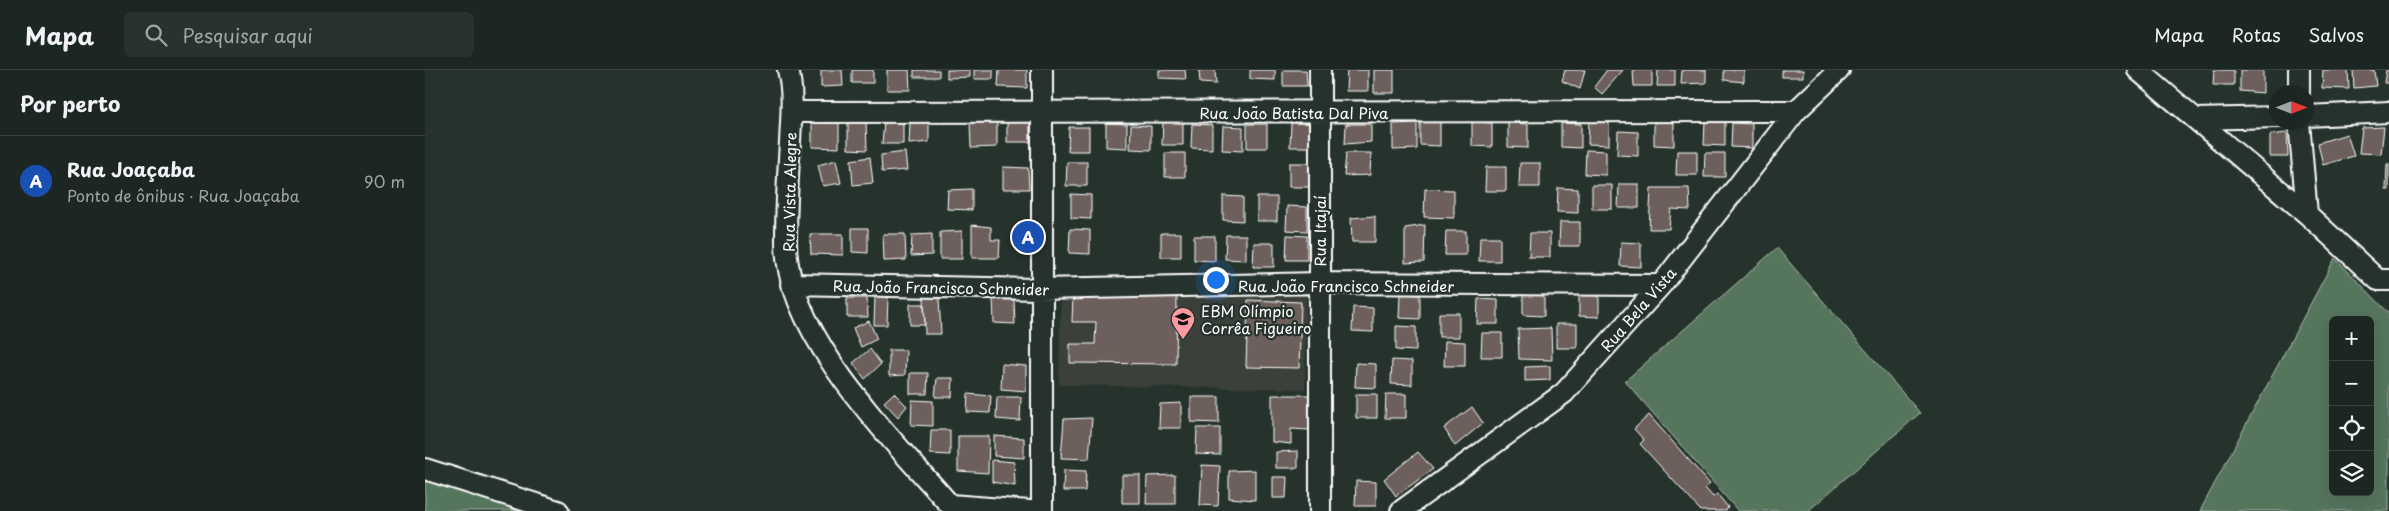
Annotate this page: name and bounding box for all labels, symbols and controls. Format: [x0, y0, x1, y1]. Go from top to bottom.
search box [124, 12, 474, 57]
text: Mapa [25, 17, 94, 53]
icon: search [142, 21, 170, 49]
text: Pesquisar aqui [182, 21, 313, 49]
text: Mapa [2154, 21, 2204, 48]
text: Rotas [2232, 21, 2281, 48]
text: Salvos [2309, 21, 2364, 48]
north arrow [2269, 85, 2314, 130]
text: Por perto [20, 87, 120, 119]
street label: Rua João Batista Dal Piva [1199, 101, 1389, 124]
street label: Rua Vista Alegre [776, 132, 802, 252]
text: Rua Joaçaba [67, 155, 195, 183]
text: A [30, 169, 42, 193]
text: 90 m [364, 169, 405, 193]
text: Ponto de ônibus · Rua Joaçaba [67, 183, 299, 207]
street label: Rua Itajaí [1308, 195, 1331, 266]
pin: A [1012, 218, 1044, 256]
street label: Rua Bela Vista [1595, 261, 1682, 356]
your location [1203, 267, 1229, 293]
street label: Rua João Francisco Schneider [833, 274, 1049, 300]
street label: Rua João Francisco Schneider [1238, 274, 1454, 297]
place label: EBM Olímpio Corrêa Figueiro [1201, 299, 1311, 339]
school or university icon: EBM Olímpio Corrêa Figueiro [1170, 306, 1196, 340]
map controls [2329, 316, 2374, 496]
button: + [2329, 316, 2374, 361]
button: − [2329, 361, 2374, 406]
button: locate [2329, 406, 2374, 451]
button: layers [2329, 451, 2374, 496]

